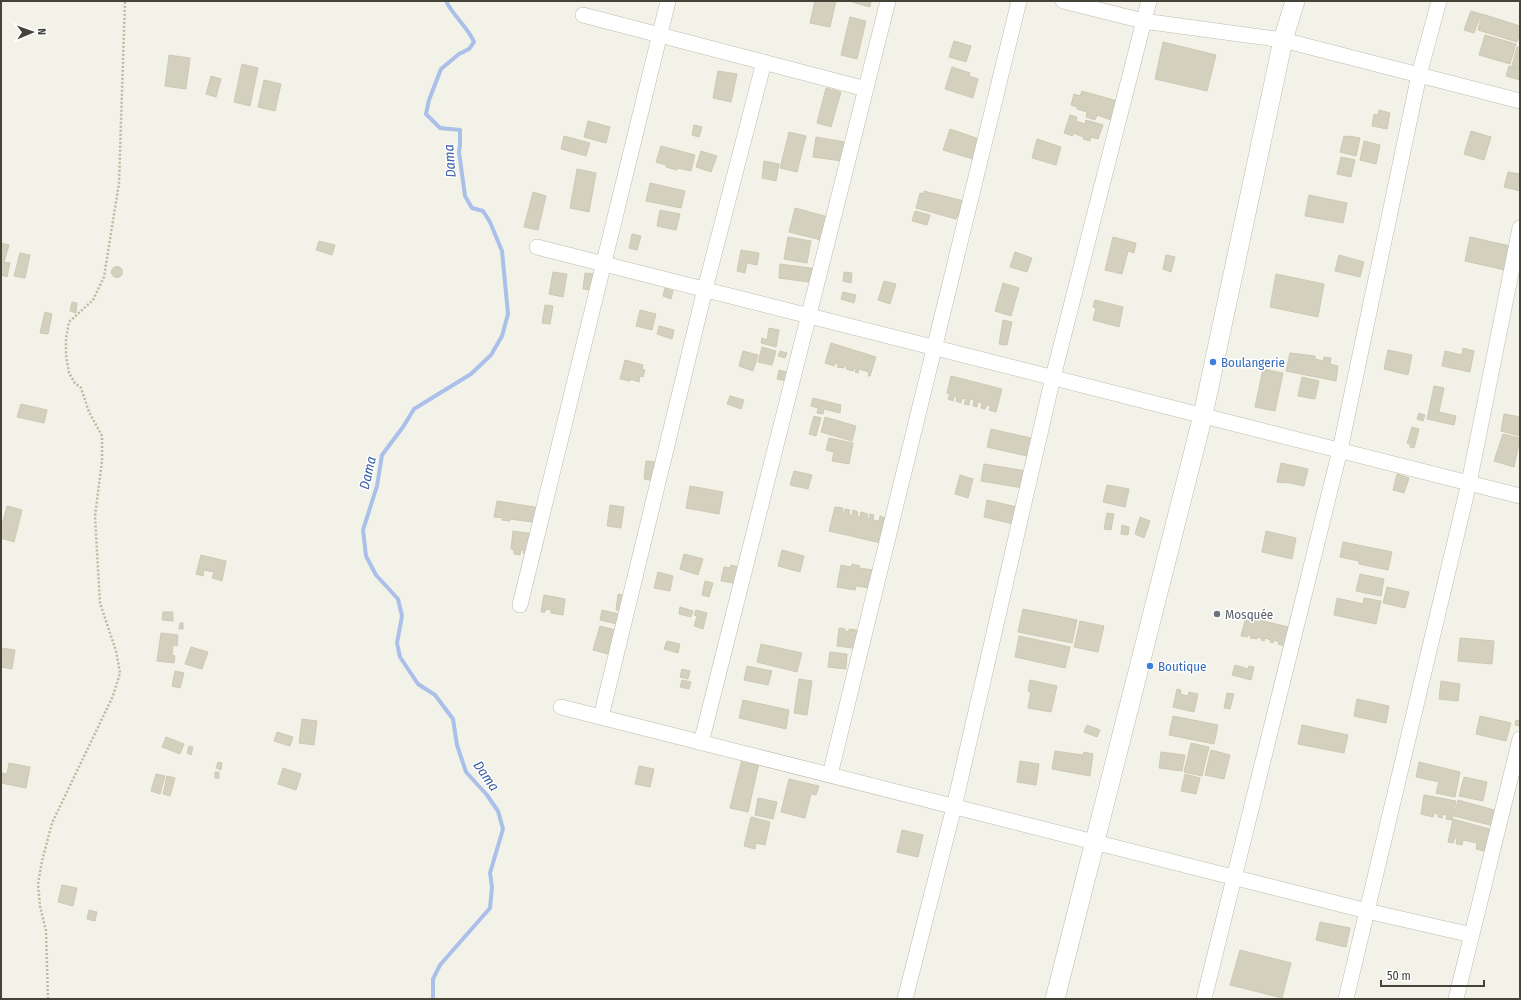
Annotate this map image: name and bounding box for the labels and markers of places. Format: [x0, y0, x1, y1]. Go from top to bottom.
place label: Boulangerie [1221, 355, 1285, 370]
marker: Boulangerie [1208, 357, 1218, 367]
place label: Mosquée [1225, 607, 1273, 622]
marker: Mosquée [1212, 609, 1222, 619]
place label: Boutique [1158, 659, 1206, 674]
marker: Boutique [1145, 661, 1155, 671]

